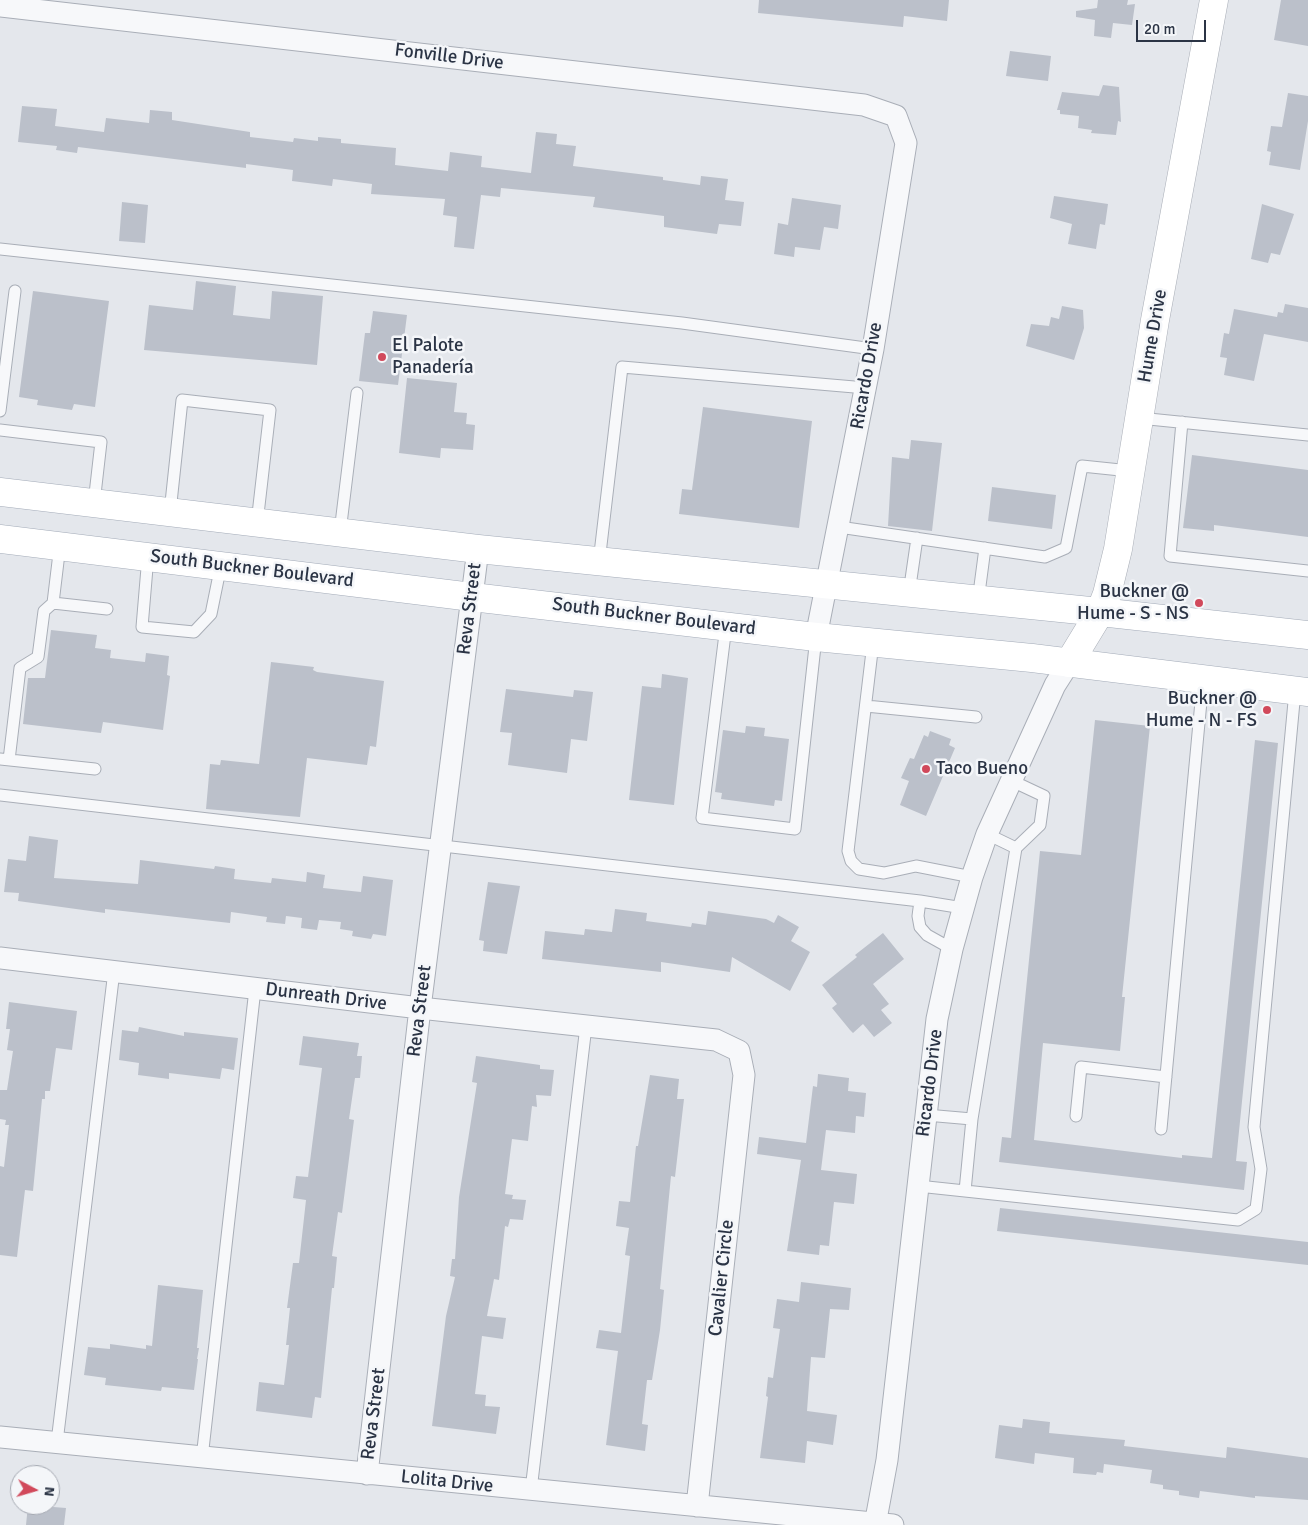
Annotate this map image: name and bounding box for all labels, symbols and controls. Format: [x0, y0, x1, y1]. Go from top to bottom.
scale bar [1138, 10, 1208, 42]
text: 20 m [1144, 20, 1175, 38]
street label: Fonville Drive [393, 39, 505, 75]
street label: Hume Drive [1134, 287, 1172, 385]
street label: Ricardo Drive [846, 321, 888, 431]
place label: El Palote Panadería [392, 335, 474, 379]
marker: El Palote Panadería [376, 351, 388, 363]
street label: South Buckner Boulevard [149, 545, 355, 593]
street label: Reva Street [453, 562, 487, 656]
place label: Buckner @ Hume - S - NS [1077, 581, 1189, 625]
street label: South Buckner Boulevard [551, 593, 757, 641]
marker: Buckner @ Hume - S - NS [1193, 597, 1205, 609]
place label: Buckner @ Hume - N - FS [1146, 688, 1257, 732]
marker: Buckner @ Hume - N - FS [1261, 704, 1273, 716]
place label: Taco Bueno [936, 758, 1028, 780]
marker: Taco Bueno [920, 763, 932, 775]
street label: Reva Street [403, 964, 437, 1058]
street label: Dunreath Drive [264, 978, 388, 1016]
street label: Ricardo Drive [912, 1028, 948, 1138]
street label: Cavalier Circle [705, 1218, 739, 1338]
street label: Reva Street [357, 1367, 391, 1461]
north arrow [10, 1465, 60, 1515]
street label: Lolita Drive [400, 1466, 494, 1498]
text: N [40, 1486, 58, 1497]

